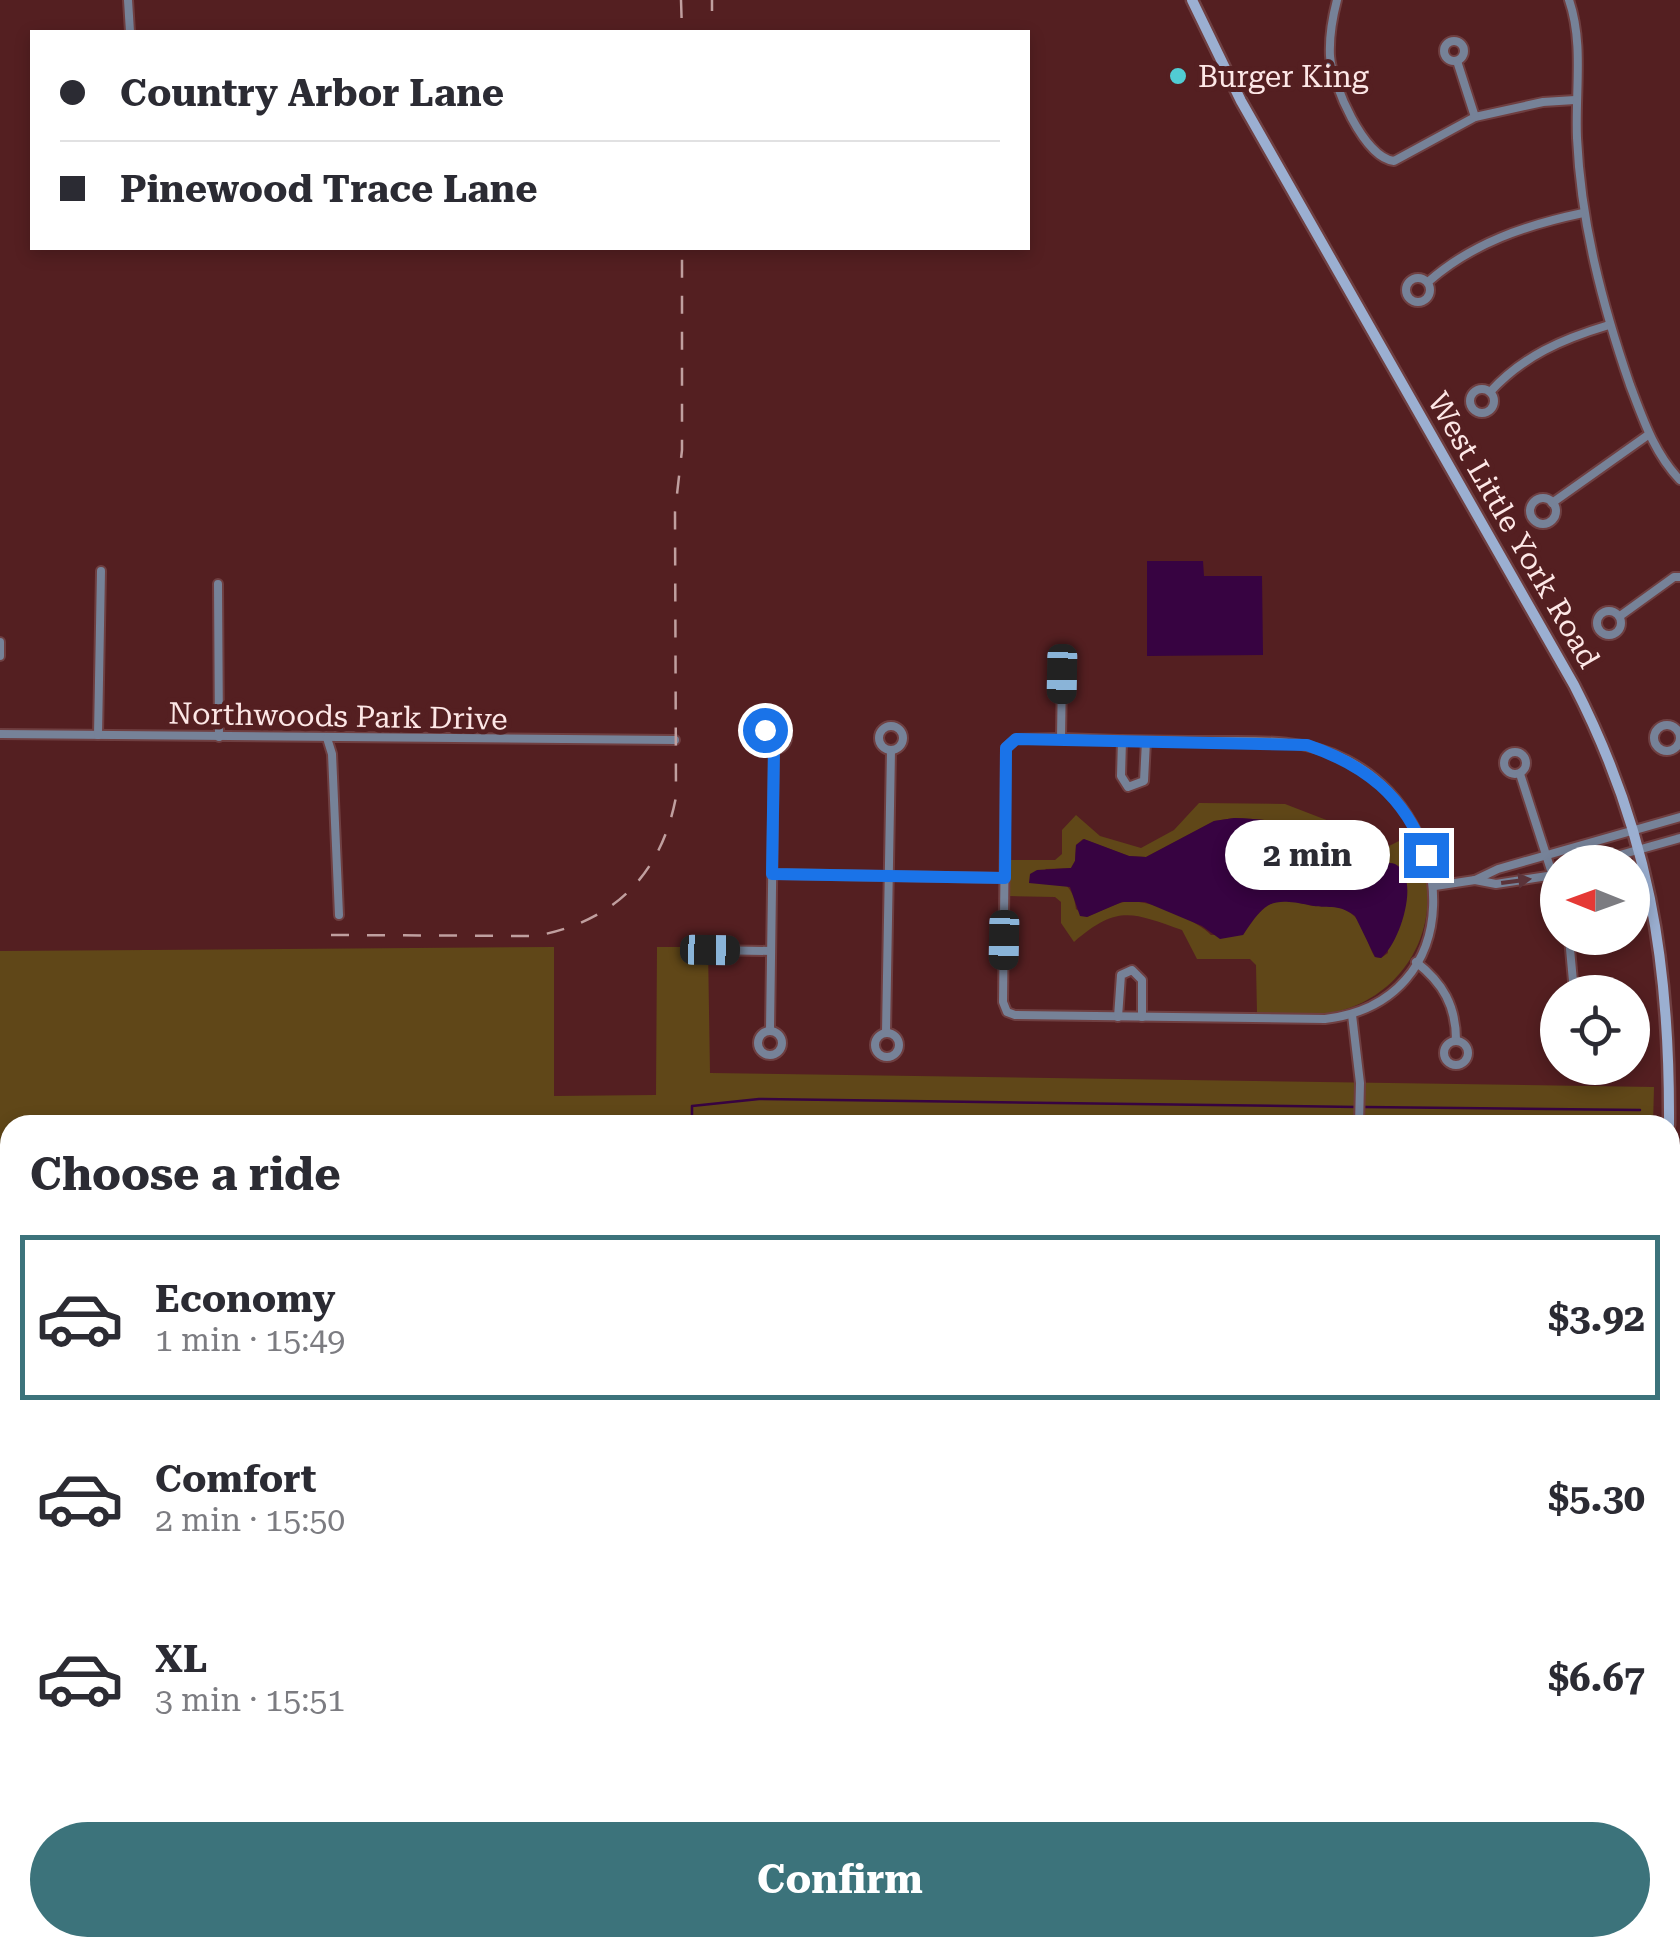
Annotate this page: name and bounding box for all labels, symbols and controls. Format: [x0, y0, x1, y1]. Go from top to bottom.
place label: Burger King [1198, 59, 1369, 94]
marker: Burger King [1167, 65, 1189, 87]
text: Country Arbor Lane [120, 71, 504, 115]
text: Pinewood Trace Lane [120, 167, 538, 211]
street label: West Little York Road [1421, 386, 1607, 674]
car [1046, 644, 1078, 704]
street label: Northwoods Park Drive [168, 696, 508, 736]
route start [743, 708, 788, 753]
callout: 2 min [1226, 820, 1391, 890]
route end [1404, 833, 1449, 878]
text: 2 min [1263, 836, 1352, 874]
north arrow [1540, 845, 1650, 955]
map controls [1540, 845, 1650, 1085]
one-way arrow [1501, 873, 1533, 889]
car [988, 910, 1020, 970]
car [680, 934, 740, 966]
button: locate [1540, 975, 1650, 1085]
text: Choose a ride [30, 1148, 341, 1201]
icon: car [35, 1273, 125, 1363]
text: Economy [155, 1277, 335, 1321]
text: $3.92 [1548, 1296, 1645, 1340]
text: 1 min · 15:49 [155, 1321, 345, 1359]
icon: car [35, 1453, 125, 1543]
text: Comfort [155, 1457, 316, 1501]
text: $5.30 [1548, 1476, 1645, 1520]
text: 2 min · 15:50 [155, 1501, 345, 1539]
icon: car [35, 1633, 125, 1723]
text: XL [155, 1637, 207, 1681]
text: $6.67 [1548, 1656, 1645, 1700]
text: 3 min · 15:51 [155, 1681, 345, 1719]
button: Confirm [30, 1822, 1650, 1937]

